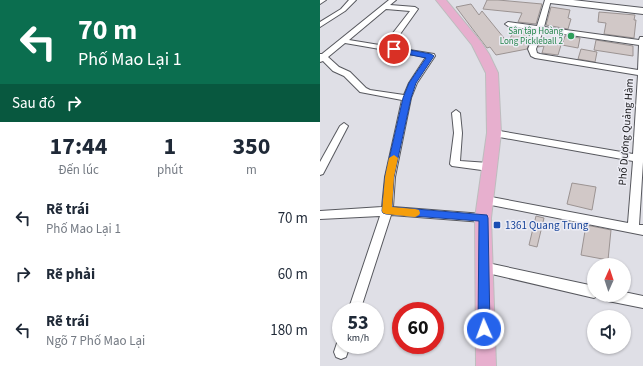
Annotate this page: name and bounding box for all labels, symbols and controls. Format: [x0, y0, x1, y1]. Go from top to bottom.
text: 70 m [78, 10, 137, 50]
icon: left [12, 16, 64, 68]
place label: Sân tập Hoàng Long Pickleball 2 [500, 25, 564, 48]
marker: Sân tập Hoàng Long Pickleball 2 [566, 31, 576, 41]
pin [377, 32, 411, 66]
icon: arrive [383, 38, 405, 60]
text: Phố Mao Lại 1 [78, 47, 182, 72]
street label: Phố Dương Quảng Hàm [615, 78, 637, 186]
icon: right [63, 92, 85, 114]
text: Sau đó [12, 93, 55, 114]
text: 17:44 [50, 129, 107, 164]
text: 1 [164, 129, 176, 164]
text: 350 [232, 129, 270, 164]
text: Đến lúc [58, 161, 99, 179]
text: phút [157, 161, 183, 179]
text: m [246, 161, 257, 179]
text: Rẽ trái [46, 199, 89, 220]
icon: left [12, 207, 34, 229]
text: 70 m [278, 208, 308, 229]
place label: 1361 Quang Trung [505, 218, 589, 233]
text: Phố Mao Lại 1 [46, 220, 121, 238]
marker: 1361 Quang Trung [492, 220, 502, 230]
north arrow [587, 258, 631, 302]
map controls [587, 258, 631, 354]
icon: right [12, 263, 34, 285]
text: Rẽ phải [46, 264, 95, 285]
text: 60 m [278, 264, 308, 285]
speed limit sign: 60 [392, 302, 444, 354]
position arrow [463, 308, 505, 350]
text: 53 [347, 309, 369, 337]
button: sound [587, 310, 631, 354]
text: Rẽ trái [46, 311, 89, 332]
icon: left [12, 319, 34, 341]
text: 180 m [270, 320, 308, 341]
text: km/h [347, 331, 369, 345]
text: Ngõ 7 Phố Mao Lại [46, 332, 145, 350]

